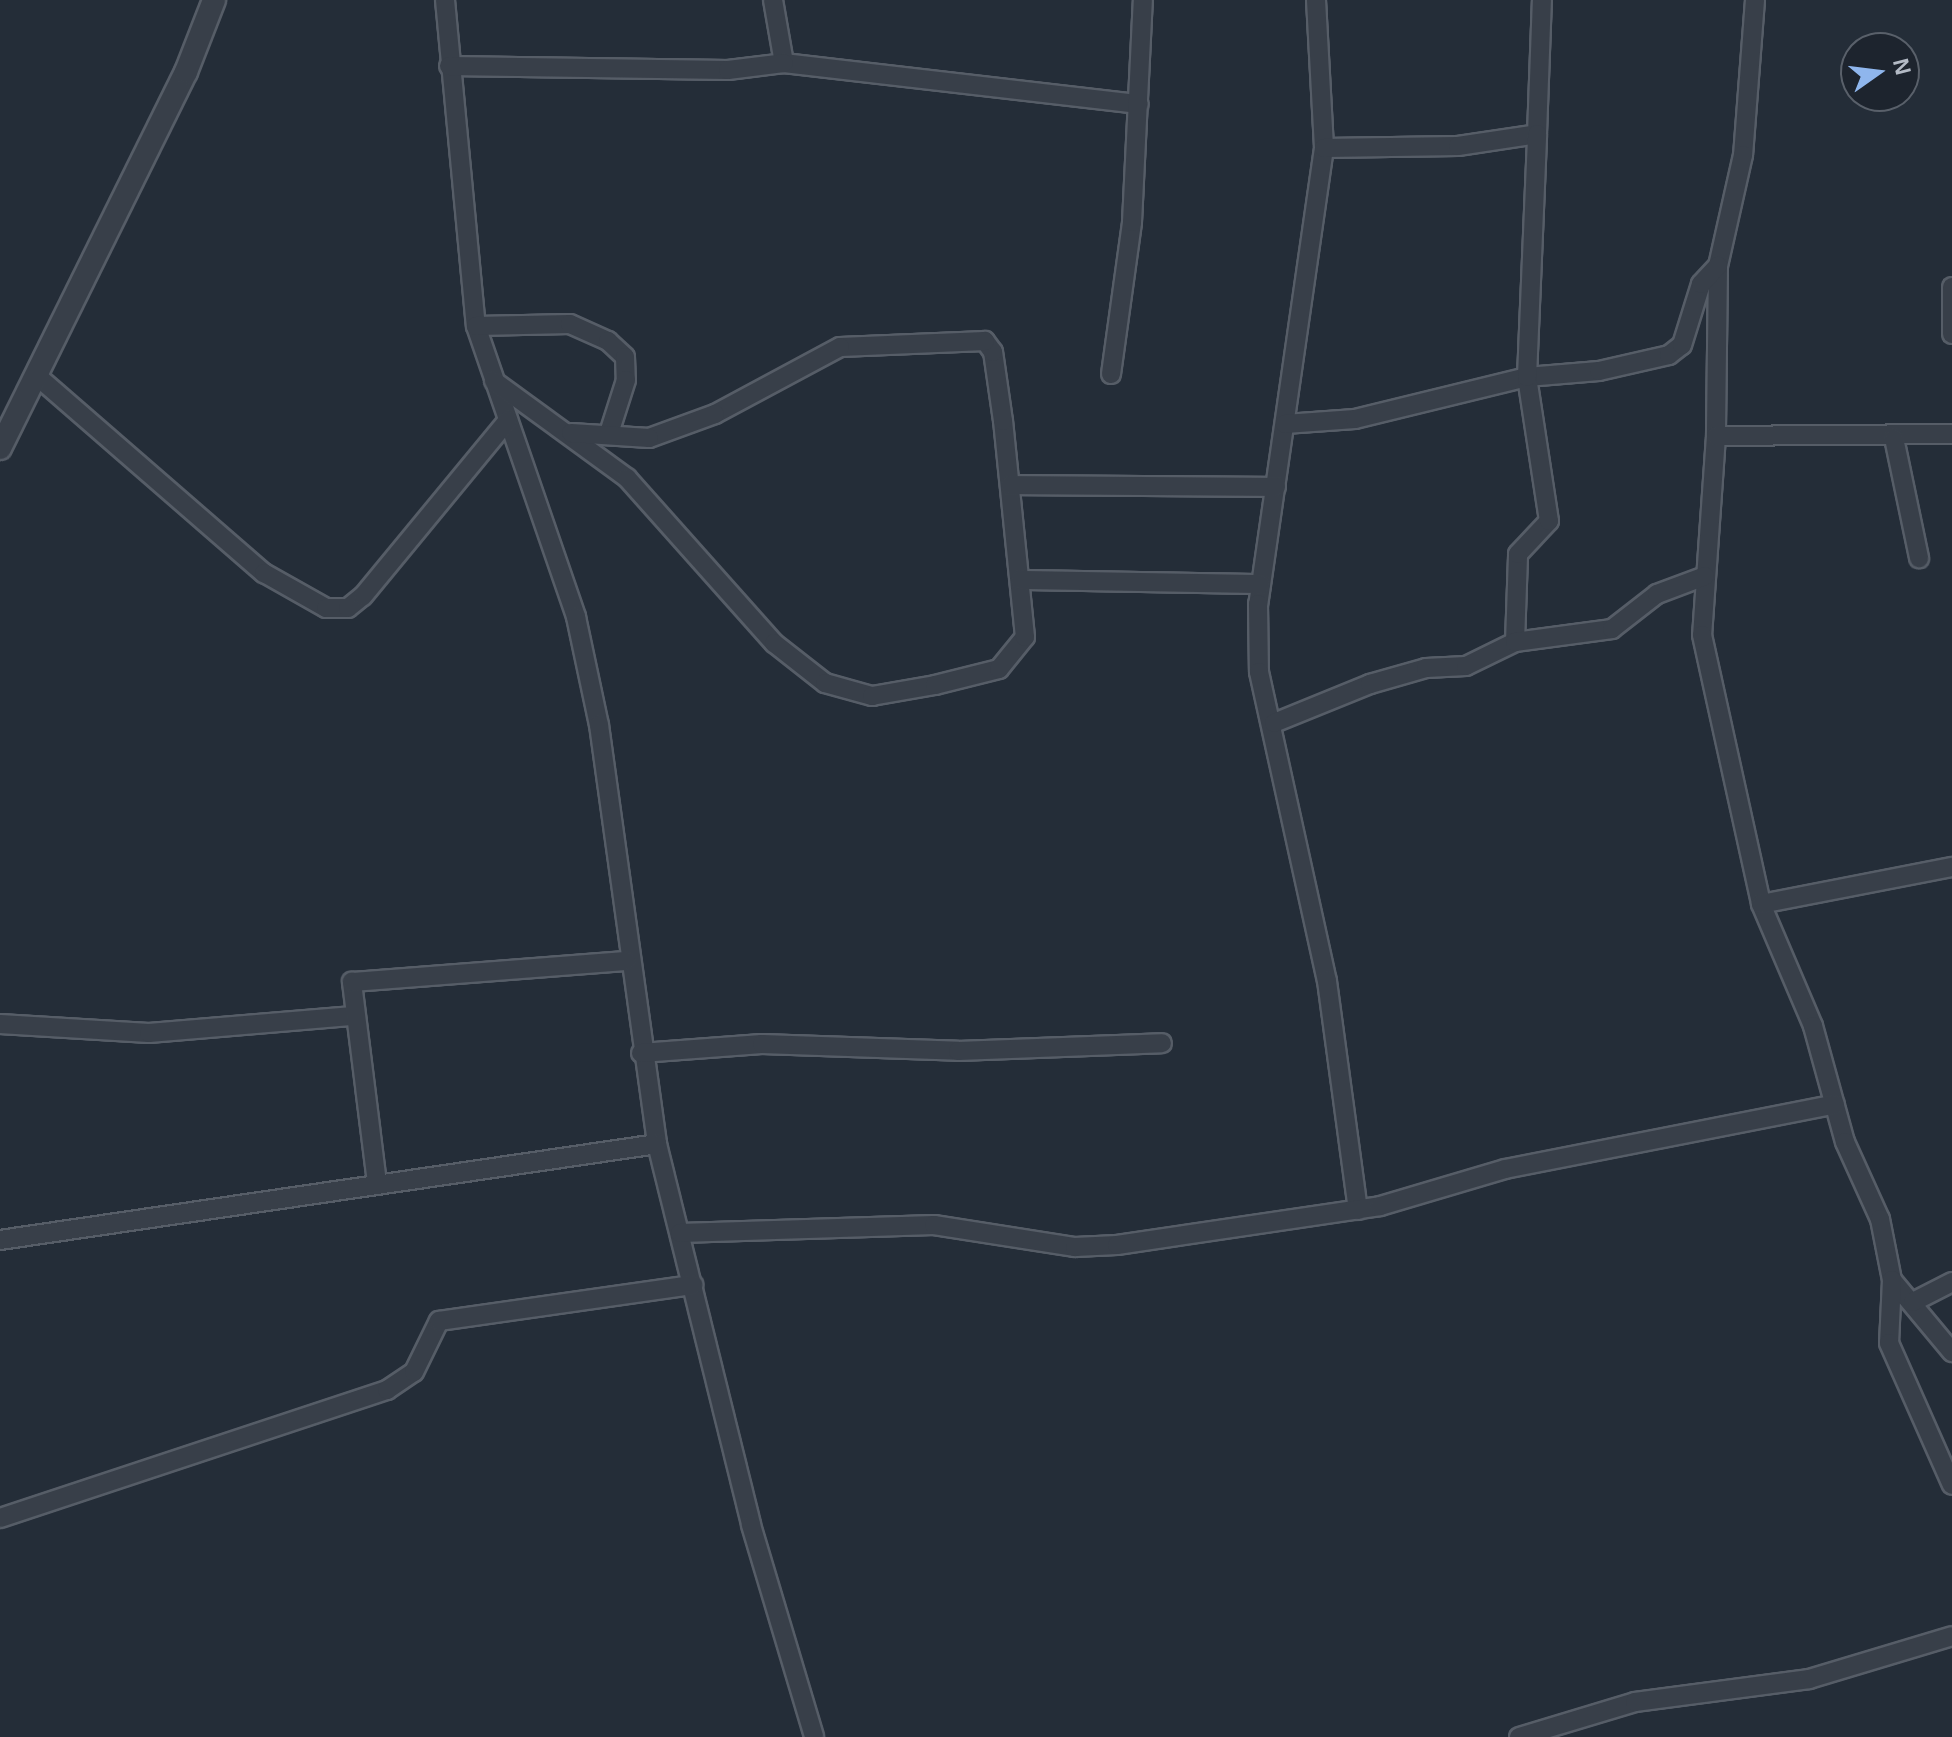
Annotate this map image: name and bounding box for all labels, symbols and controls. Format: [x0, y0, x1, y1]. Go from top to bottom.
north arrow [1840, 32, 1920, 112]
text: N [1888, 56, 1916, 77]

